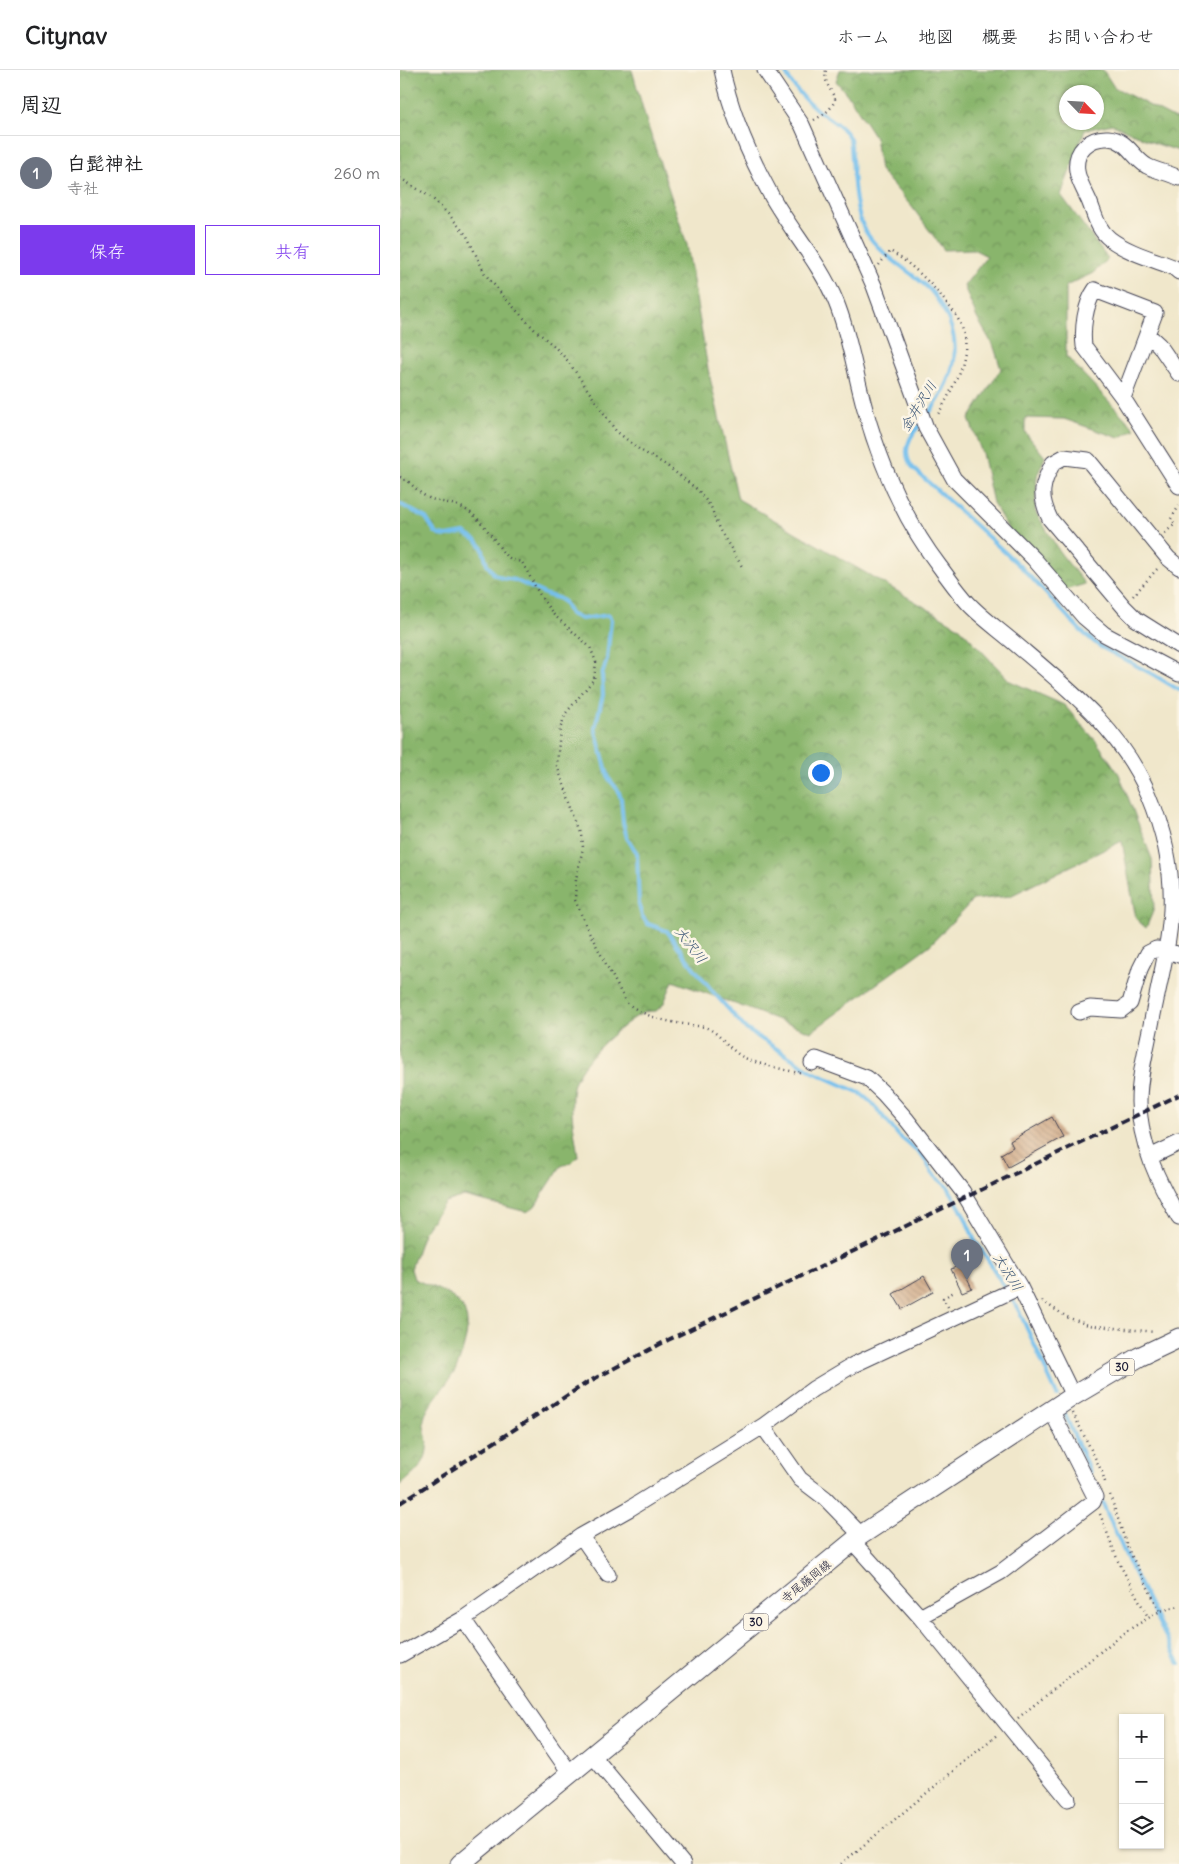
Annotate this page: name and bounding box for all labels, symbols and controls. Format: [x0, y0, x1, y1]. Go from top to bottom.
text: Citynav [25, 20, 107, 50]
text: ホーム [837, 25, 890, 48]
text: 地図 [918, 25, 954, 48]
text: 概要 [982, 25, 1018, 48]
text: お問い合わせ [1046, 25, 1154, 48]
north arrow [1059, 85, 1104, 130]
text: 周辺 [20, 91, 62, 118]
text: 白髭神社 [67, 151, 143, 175]
text: 1 [33, 163, 39, 183]
text: 260 m [334, 163, 380, 183]
text: 寺社 [67, 178, 99, 198]
button: 保存 [20, 225, 195, 275]
button: 共有 [205, 225, 380, 275]
water label: 金井沢川 [896, 377, 940, 435]
your location [808, 760, 834, 786]
water label: 大沢川 [671, 923, 711, 967]
pin: 1 [951, 1239, 983, 1280]
water label: 大沢川 [989, 1249, 1027, 1295]
road number: 30 [1110, 1358, 1134, 1375]
street label: 寺尾藤岡線 [778, 1556, 834, 1606]
road number: 30 [744, 1614, 768, 1630]
map controls [1119, 1714, 1164, 1849]
button: + [1119, 1714, 1164, 1759]
button: − [1119, 1759, 1164, 1804]
button: layers [1119, 1804, 1164, 1849]

